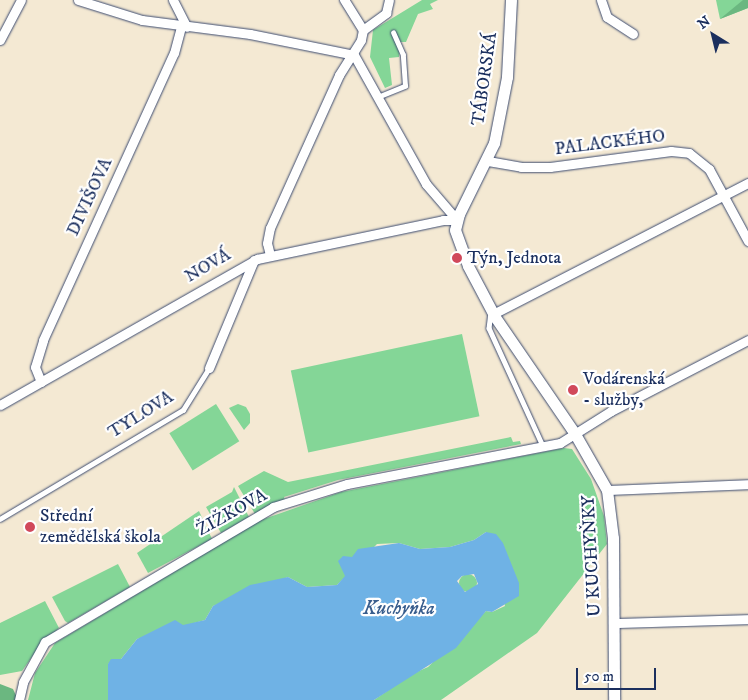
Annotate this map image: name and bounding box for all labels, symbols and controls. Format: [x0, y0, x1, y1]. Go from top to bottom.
north arrow [688, 10, 738, 60]
text: N [694, 12, 714, 34]
street label: TÁBORSKÁ [468, 31, 502, 127]
street label: PALACKÉHO [554, 126, 666, 160]
street label: DIVIŠOVA [63, 155, 117, 239]
street label: NOVÁ [181, 244, 235, 288]
place label: Týn, Jednota [467, 247, 561, 269]
marker: Týn, Jednota [451, 252, 463, 264]
place label: Vodárenská - služby, [583, 369, 665, 412]
marker: Vodárenská - služby, [567, 384, 579, 396]
street label: TYLOVA [104, 387, 178, 443]
street label: ŽIŽKOVA [193, 485, 271, 541]
street label: U KUCHYŇKY [578, 495, 606, 617]
place label: Střední zemědělská škola [40, 506, 161, 548]
marker: Střední zemědělská škola [24, 521, 36, 533]
water label: Kuchyňka [363, 598, 435, 620]
scale bar [578, 658, 658, 690]
text: 50 m [584, 667, 614, 686]

